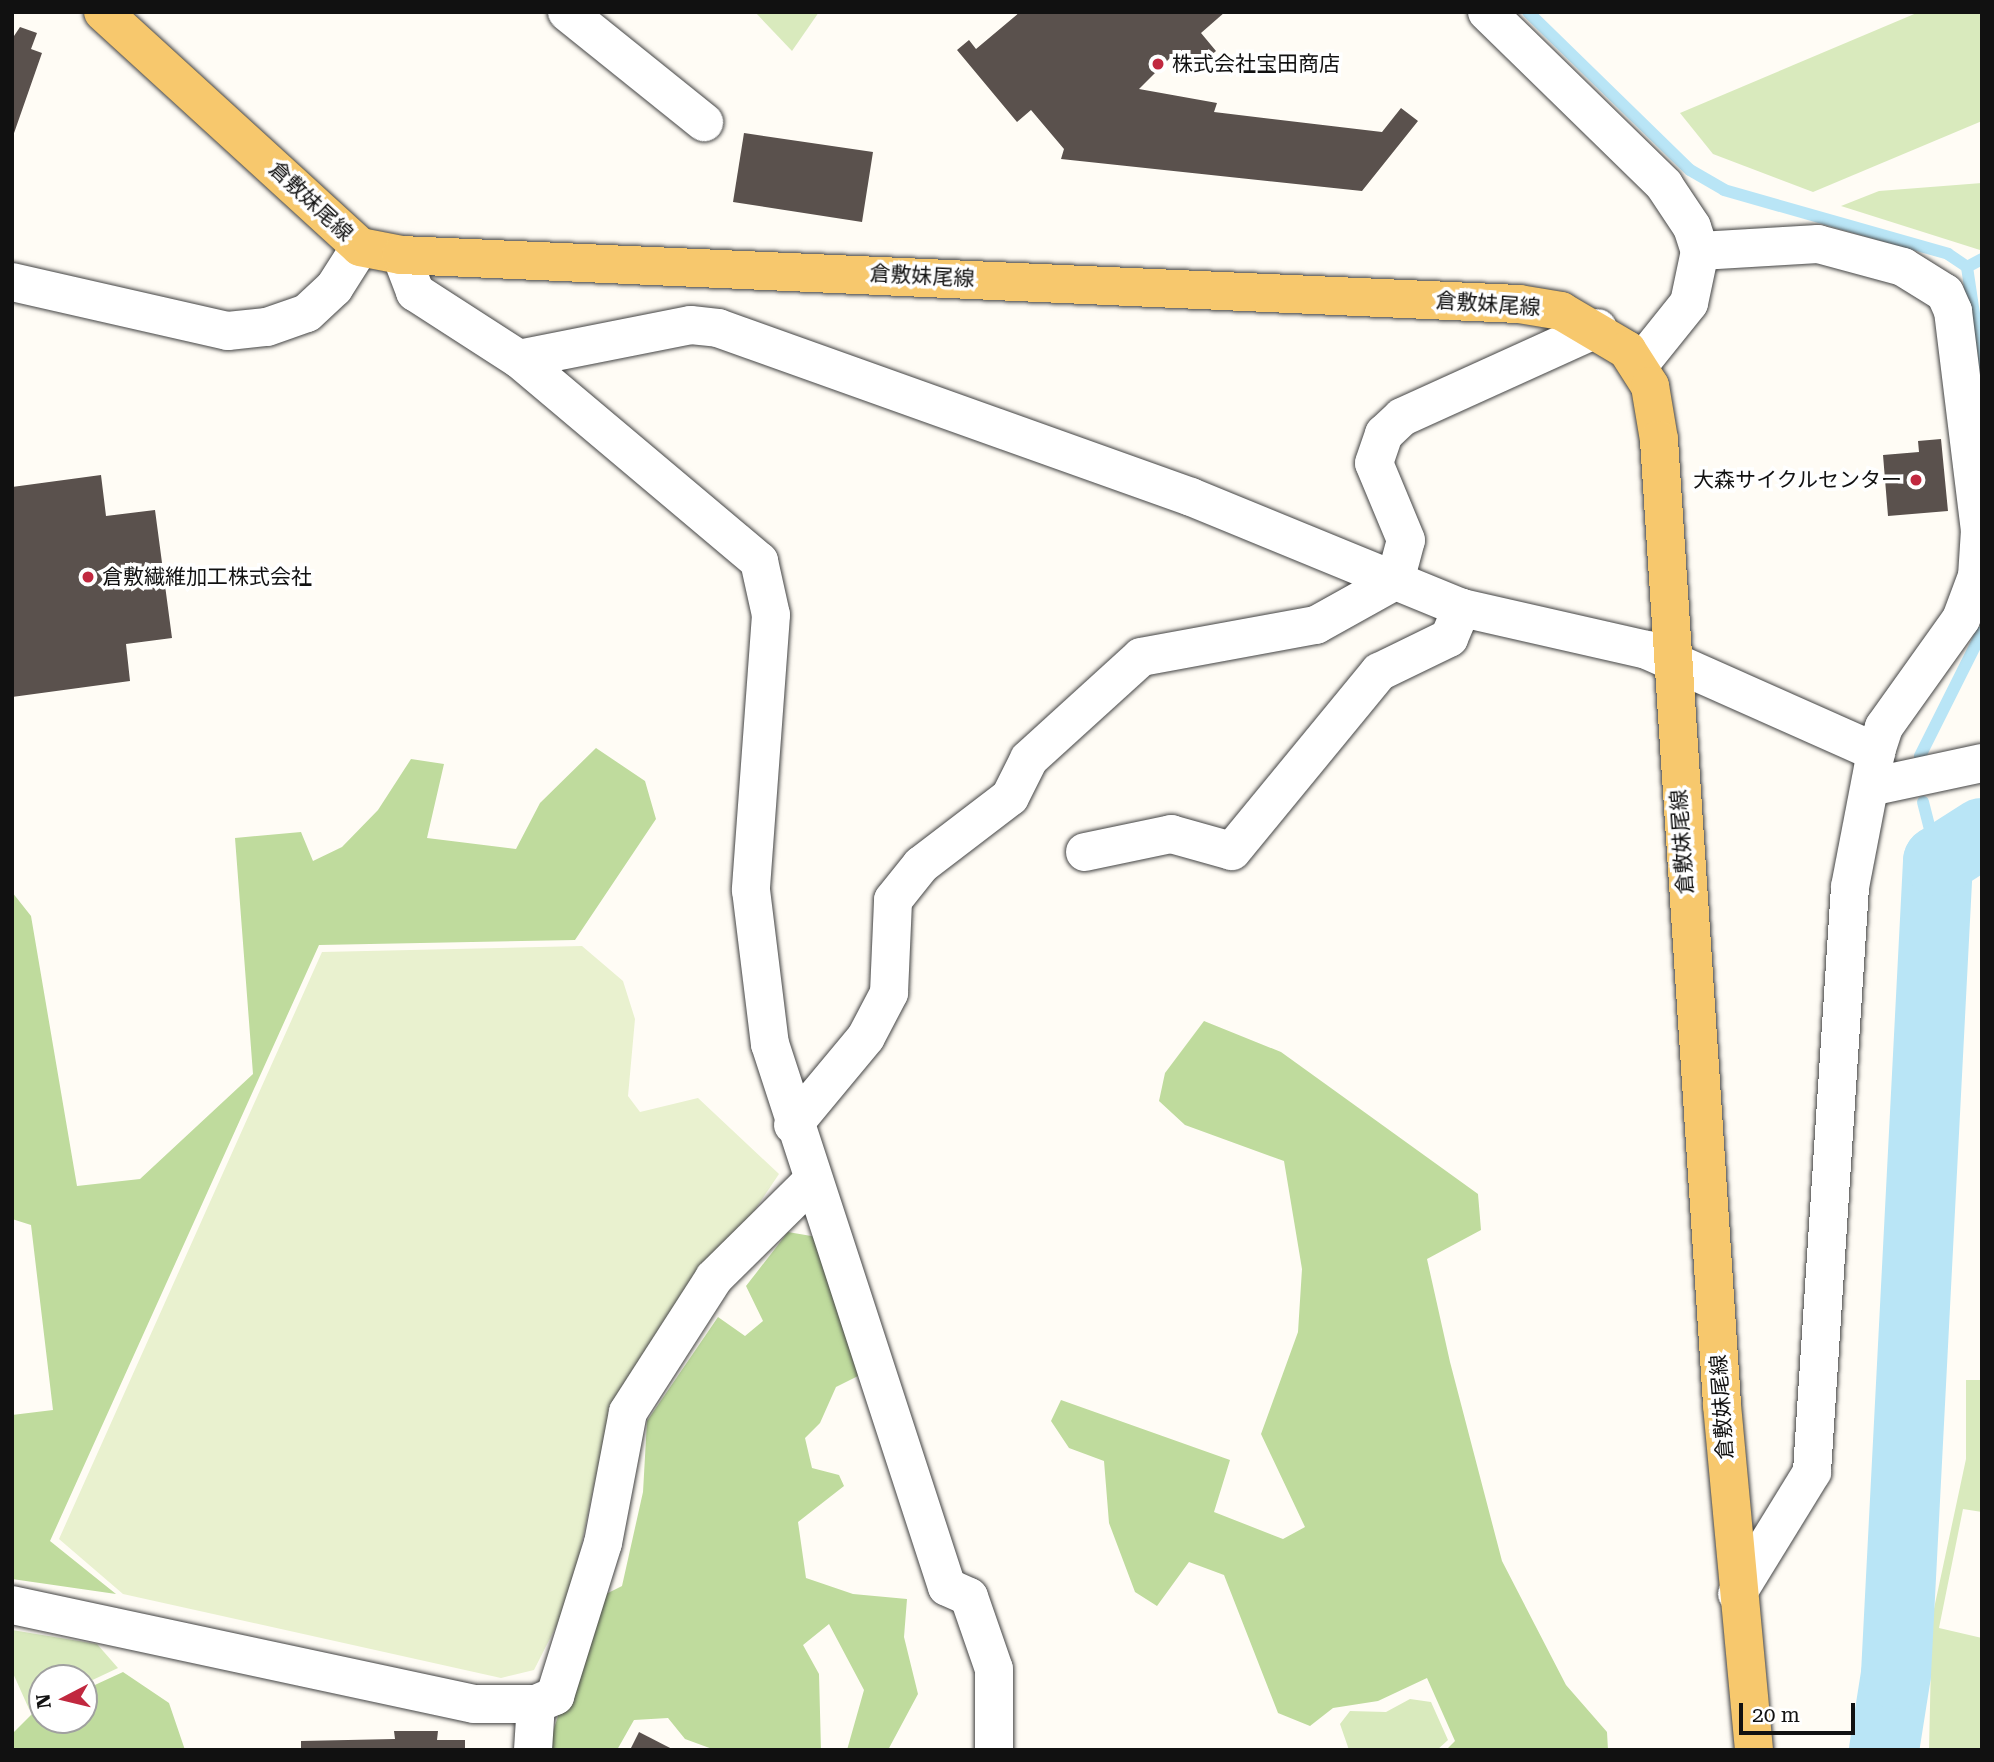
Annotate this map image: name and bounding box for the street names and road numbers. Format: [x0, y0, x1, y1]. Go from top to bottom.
street label: 倉敷妹尾線 [264, 156, 358, 246]
street label: 倉敷妹尾線 [869, 261, 975, 291]
street label: 倉敷妹尾線 [1435, 288, 1541, 320]
street label: 倉敷妹尾線 [1666, 789, 1698, 895]
street label: 倉敷妹尾線 [1706, 1354, 1738, 1460]

